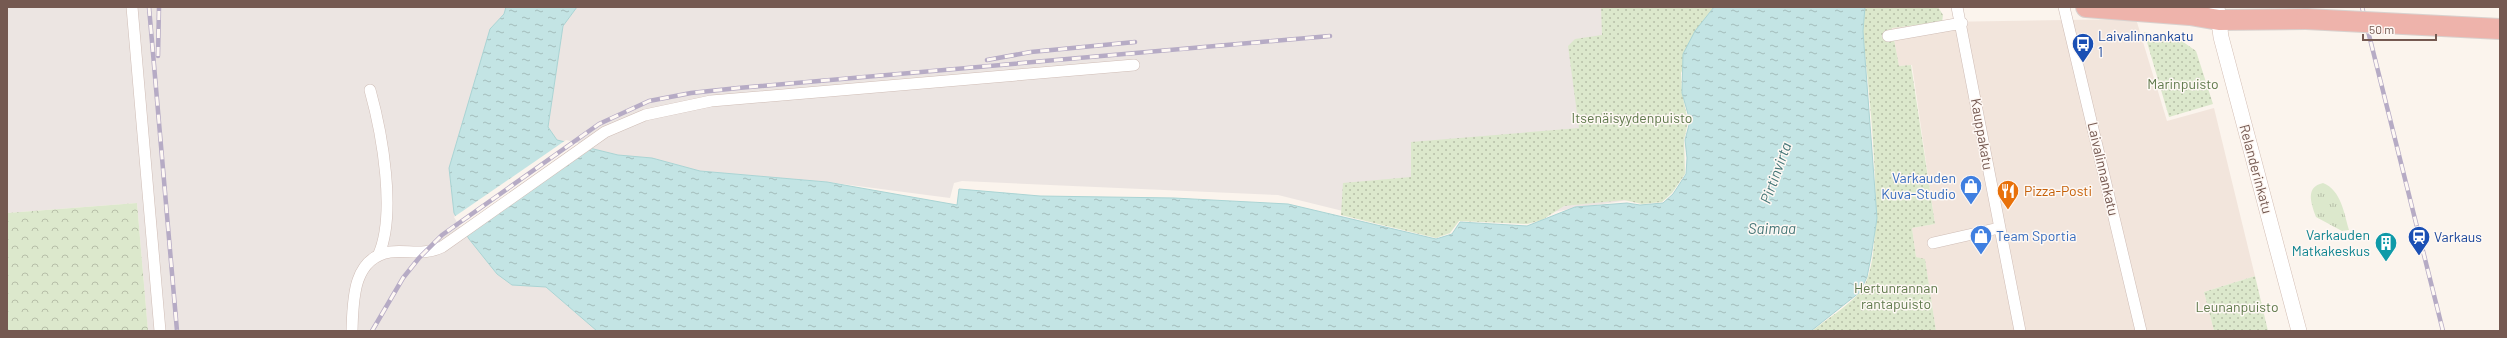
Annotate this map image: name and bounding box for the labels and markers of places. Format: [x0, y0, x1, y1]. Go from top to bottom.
place label: Laivalinnankatu 1 [2098, 27, 2193, 60]
bus stop icon: Laivalinnankatu 1 [2070, 31, 2096, 64]
place label: Varkauden Kuva-Studio [1881, 169, 1956, 202]
shop icon: Varkauden Kuva-Studio [1958, 173, 1984, 206]
restaurant icon: Pizza-Posti [1995, 178, 2021, 211]
place label: Pizza-Posti [2024, 182, 2092, 199]
shop icon: Team Sportia [1968, 223, 1994, 256]
station icon: Varkaus [2406, 224, 2432, 257]
place label: Varkauden Matkakeskus [2292, 226, 2370, 259]
place label: Team Sportia [1996, 227, 2076, 244]
place label: Varkaus [2434, 228, 2482, 245]
building icon: Varkauden Matkakeskus [2373, 230, 2399, 263]

